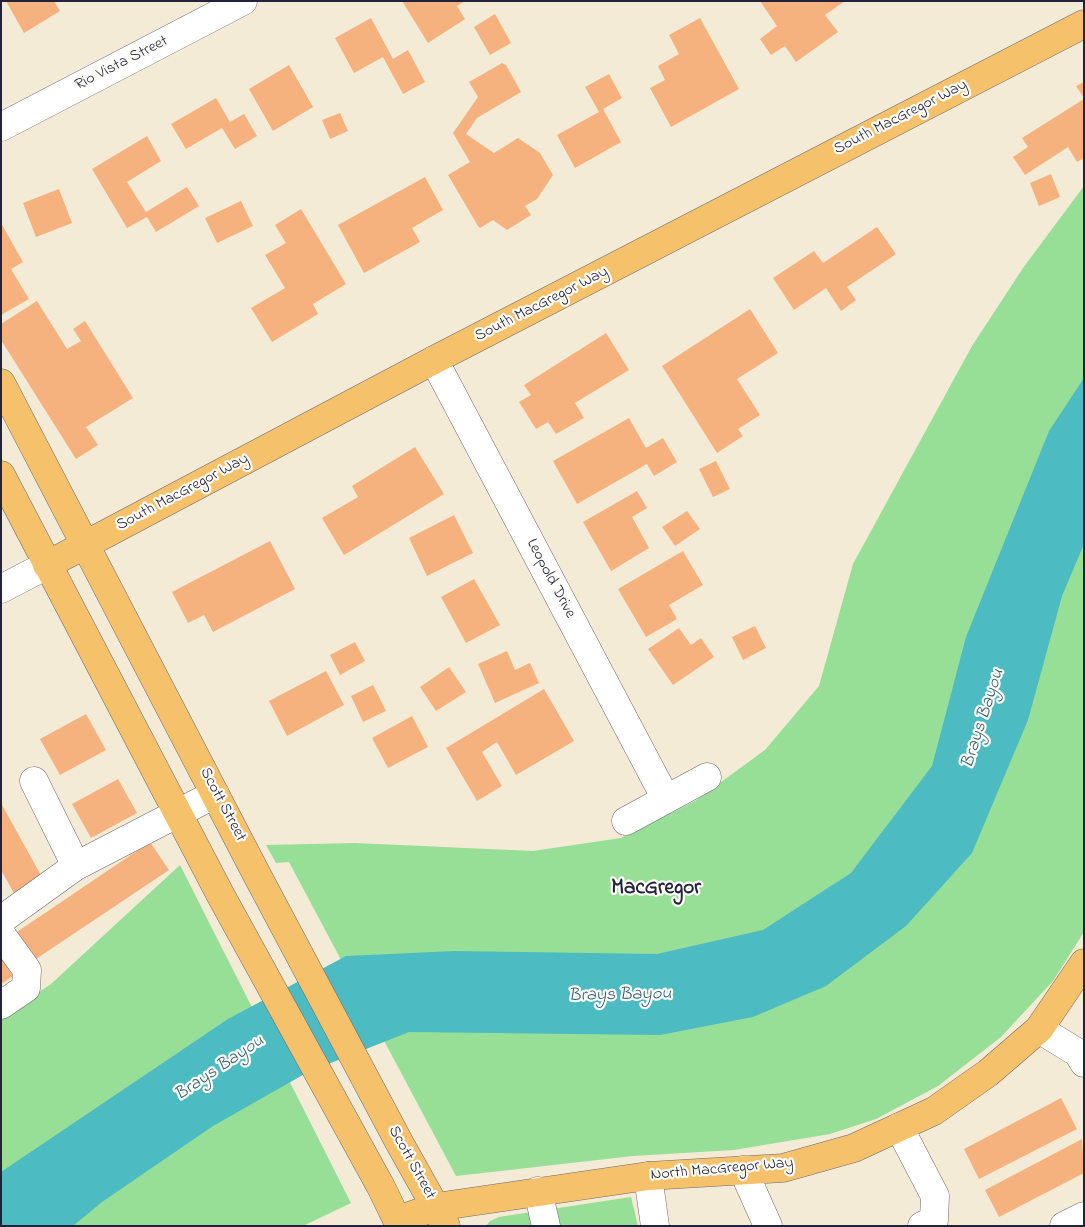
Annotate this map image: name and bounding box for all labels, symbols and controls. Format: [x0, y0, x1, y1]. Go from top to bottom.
street label: Rio Vista Street [72, 32, 172, 96]
street label: South MacGregor Way [831, 76, 971, 160]
street label: South MacGregor Way [472, 263, 612, 347]
street label: South MacGregor Way [114, 450, 252, 536]
street label: Leopold Drive [521, 536, 579, 622]
water label: Brays Bayou [958, 667, 1010, 771]
street label: Scott Street [195, 765, 249, 845]
district label: MacGregor [611, 877, 701, 903]
water label: Brays Bayou [568, 984, 672, 1008]
water label: Brays Bayou [171, 1031, 269, 1107]
street label: Scott Street [383, 1123, 439, 1203]
street label: North MacGregor Way [650, 1154, 794, 1186]

